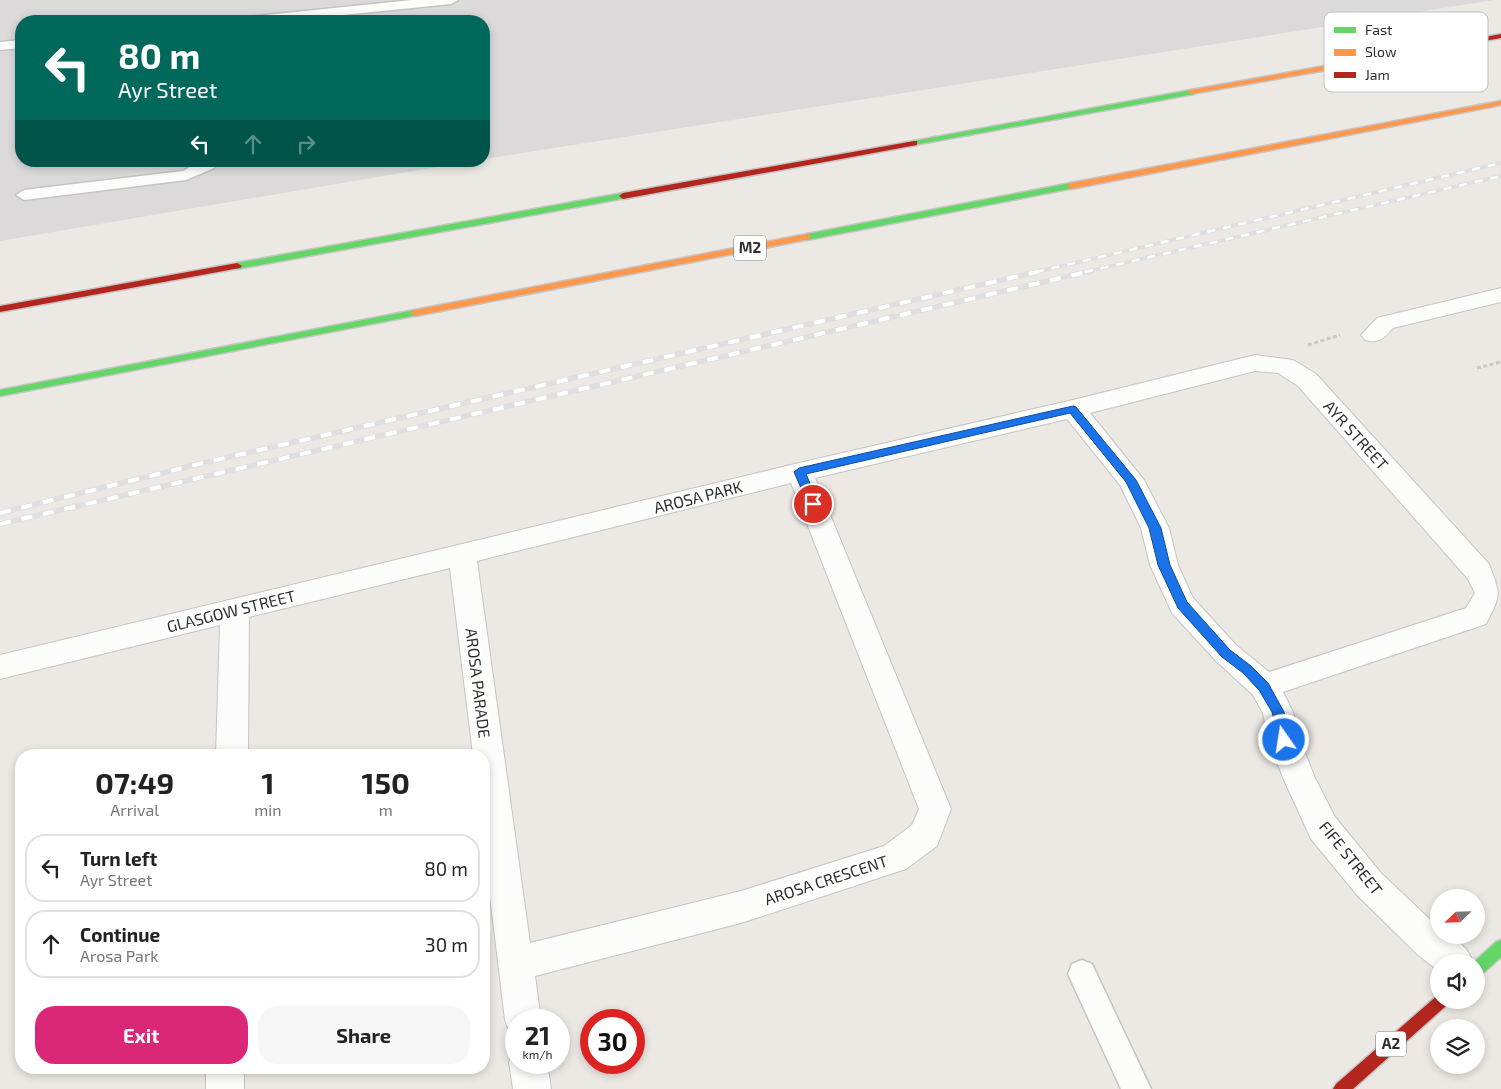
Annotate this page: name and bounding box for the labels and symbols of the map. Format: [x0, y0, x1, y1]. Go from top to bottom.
legend [1324, 12, 1488, 92]
text: Fast [1365, 21, 1392, 38]
text: Slow [1365, 43, 1397, 60]
text: Jam [1365, 66, 1390, 83]
road number: M2 [734, 236, 766, 260]
street label: AYR STREET [1320, 396, 1393, 473]
street label: AROSA PARK [652, 476, 745, 517]
pin [792, 483, 834, 525]
street label: GLASGOW STREET [165, 585, 297, 636]
street label: AROSA PARADE [462, 627, 495, 739]
position arrow [1257, 713, 1309, 765]
street label: FIFE STREET [1316, 817, 1387, 898]
street label: AROSA CRESCENT [762, 851, 890, 908]
north arrow [1430, 889, 1485, 944]
speed limit sign: 30 [580, 1009, 645, 1074]
road number: A2 [1376, 1032, 1406, 1056]

